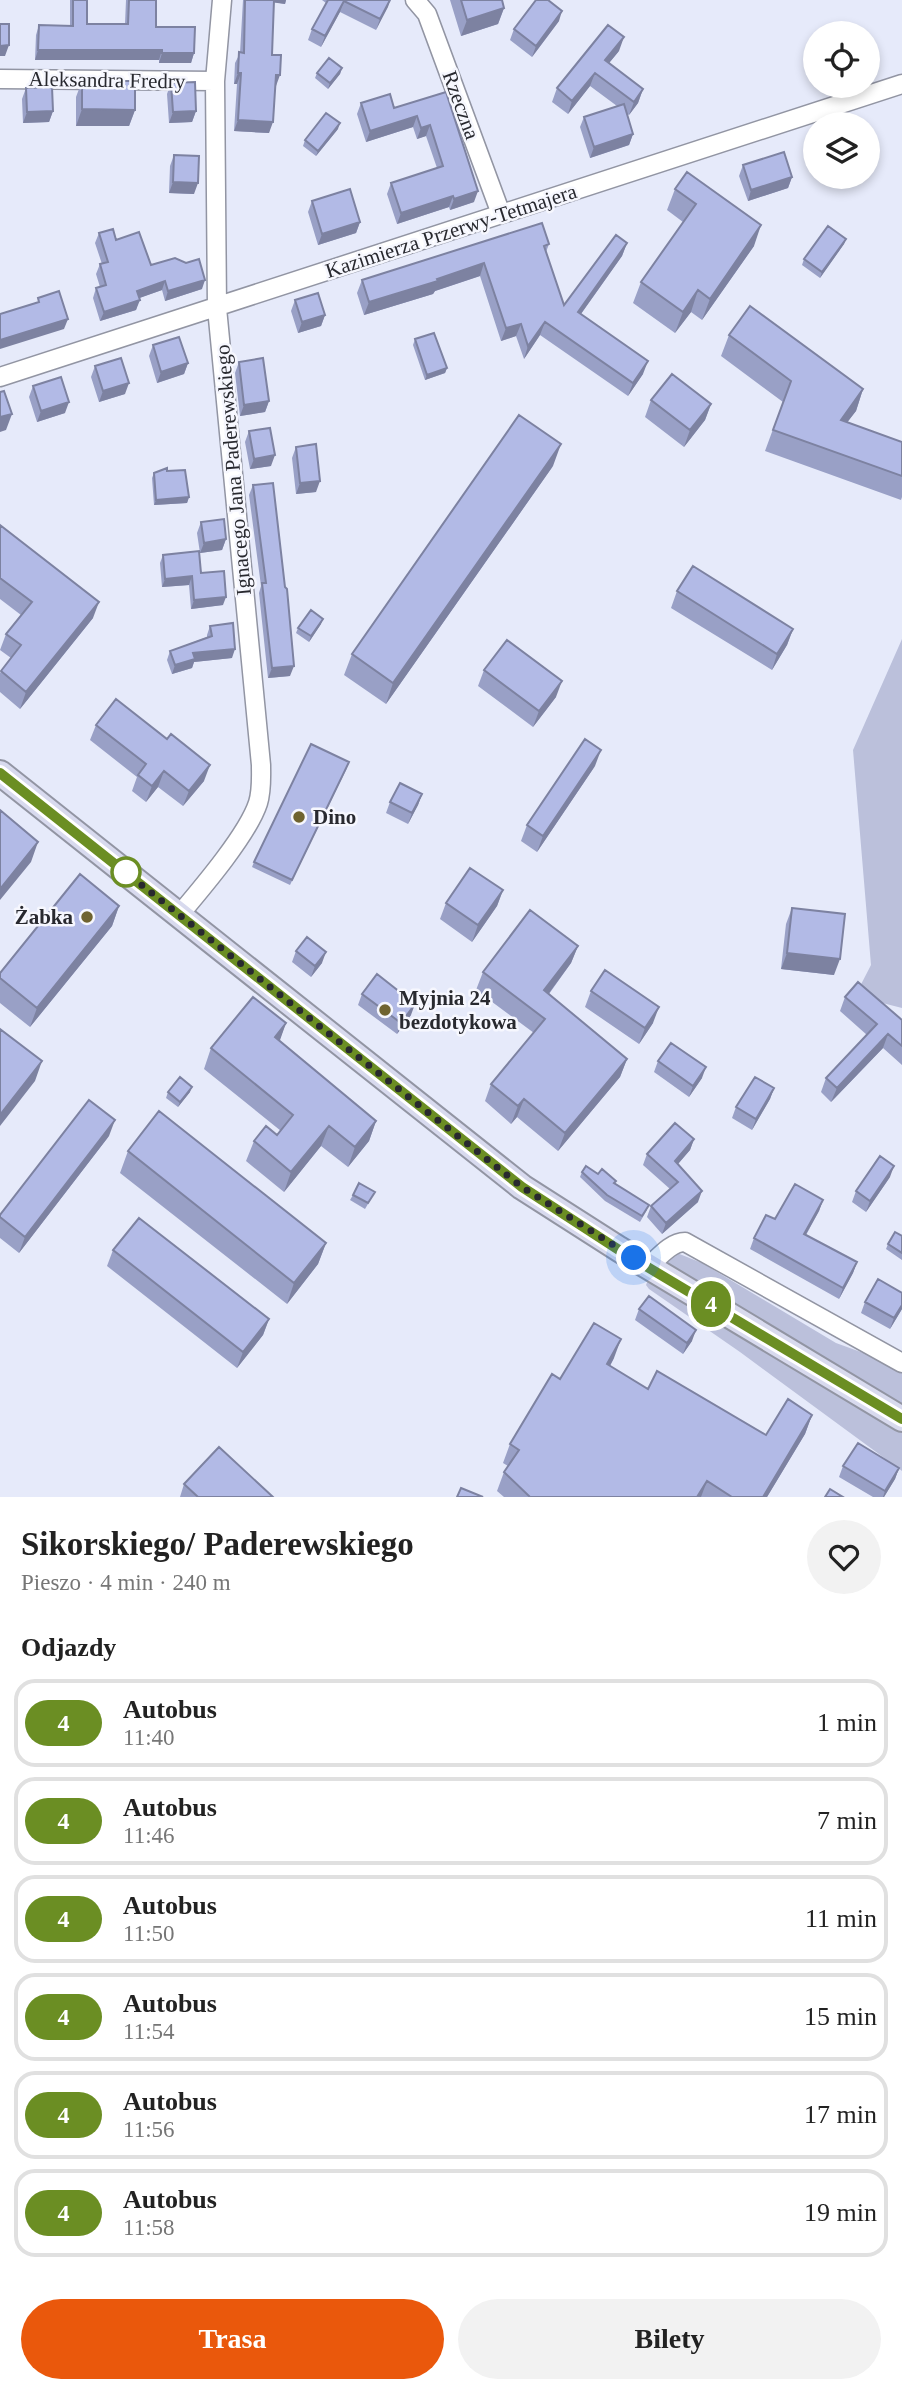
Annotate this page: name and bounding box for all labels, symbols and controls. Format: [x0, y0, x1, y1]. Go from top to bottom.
map controls [803, 21, 880, 189]
button: locate [803, 21, 880, 98]
street label: Aleksandra Fredry [28, 67, 186, 93]
street label: Rzeczna [438, 67, 485, 143]
button: layers [803, 112, 880, 189]
street label: Kazimierza Przerwy-Tetmajera [322, 179, 580, 283]
street label: Ignacego Jana Paderewskiego [210, 343, 256, 597]
place label: Dino [313, 805, 356, 829]
marker: Dino [291, 809, 307, 825]
unlabelled marker [111, 857, 141, 887]
place label: Żabka [15, 905, 73, 929]
marker: Żabka [79, 909, 95, 925]
place label: Myjnia 24 bezdotykowa [399, 986, 517, 1034]
marker: Myjnia 24 bezdotykowa [377, 1002, 393, 1018]
your location [616, 1240, 651, 1275]
line badge: 4 [688, 1281, 734, 1327]
text: 4 [705, 1291, 717, 1317]
button: heart [807, 1520, 881, 1594]
text: Sikorskiego/ Paderewskiego [21, 1526, 414, 1562]
text: Pieszo · 4 min · 240 m [21, 1570, 231, 1595]
text: Odjazdy [21, 1633, 116, 1662]
text: Autobus [123, 1695, 217, 1724]
text: 1 min [817, 1708, 877, 1737]
text: 4 [58, 1710, 70, 1736]
text: 11:40 [123, 1725, 175, 1750]
text: Autobus [123, 1793, 217, 1822]
text: 7 min [817, 1806, 877, 1835]
text: 4 [58, 1808, 70, 1834]
text: 11:46 [123, 1823, 175, 1848]
text: Autobus [123, 1891, 217, 1920]
text: 11 min [805, 1904, 877, 1933]
text: 4 [58, 1906, 70, 1932]
text: 11:50 [123, 1921, 175, 1946]
text: Autobus [123, 1989, 217, 2018]
text: 15 min [804, 2002, 877, 2031]
text: 4 [58, 2004, 70, 2030]
text: 11:54 [123, 2019, 175, 2044]
text: Autobus [123, 2087, 217, 2116]
text: 17 min [804, 2100, 877, 2129]
text: 4 [58, 2102, 70, 2128]
text: 11:56 [123, 2117, 175, 2142]
text: Autobus [123, 2185, 217, 2214]
text: 19 min [804, 2198, 877, 2227]
text: 4 [58, 2200, 70, 2226]
text: 11:58 [123, 2215, 175, 2240]
button: Trasa [21, 2299, 444, 2379]
button: Bilety [458, 2299, 881, 2379]

